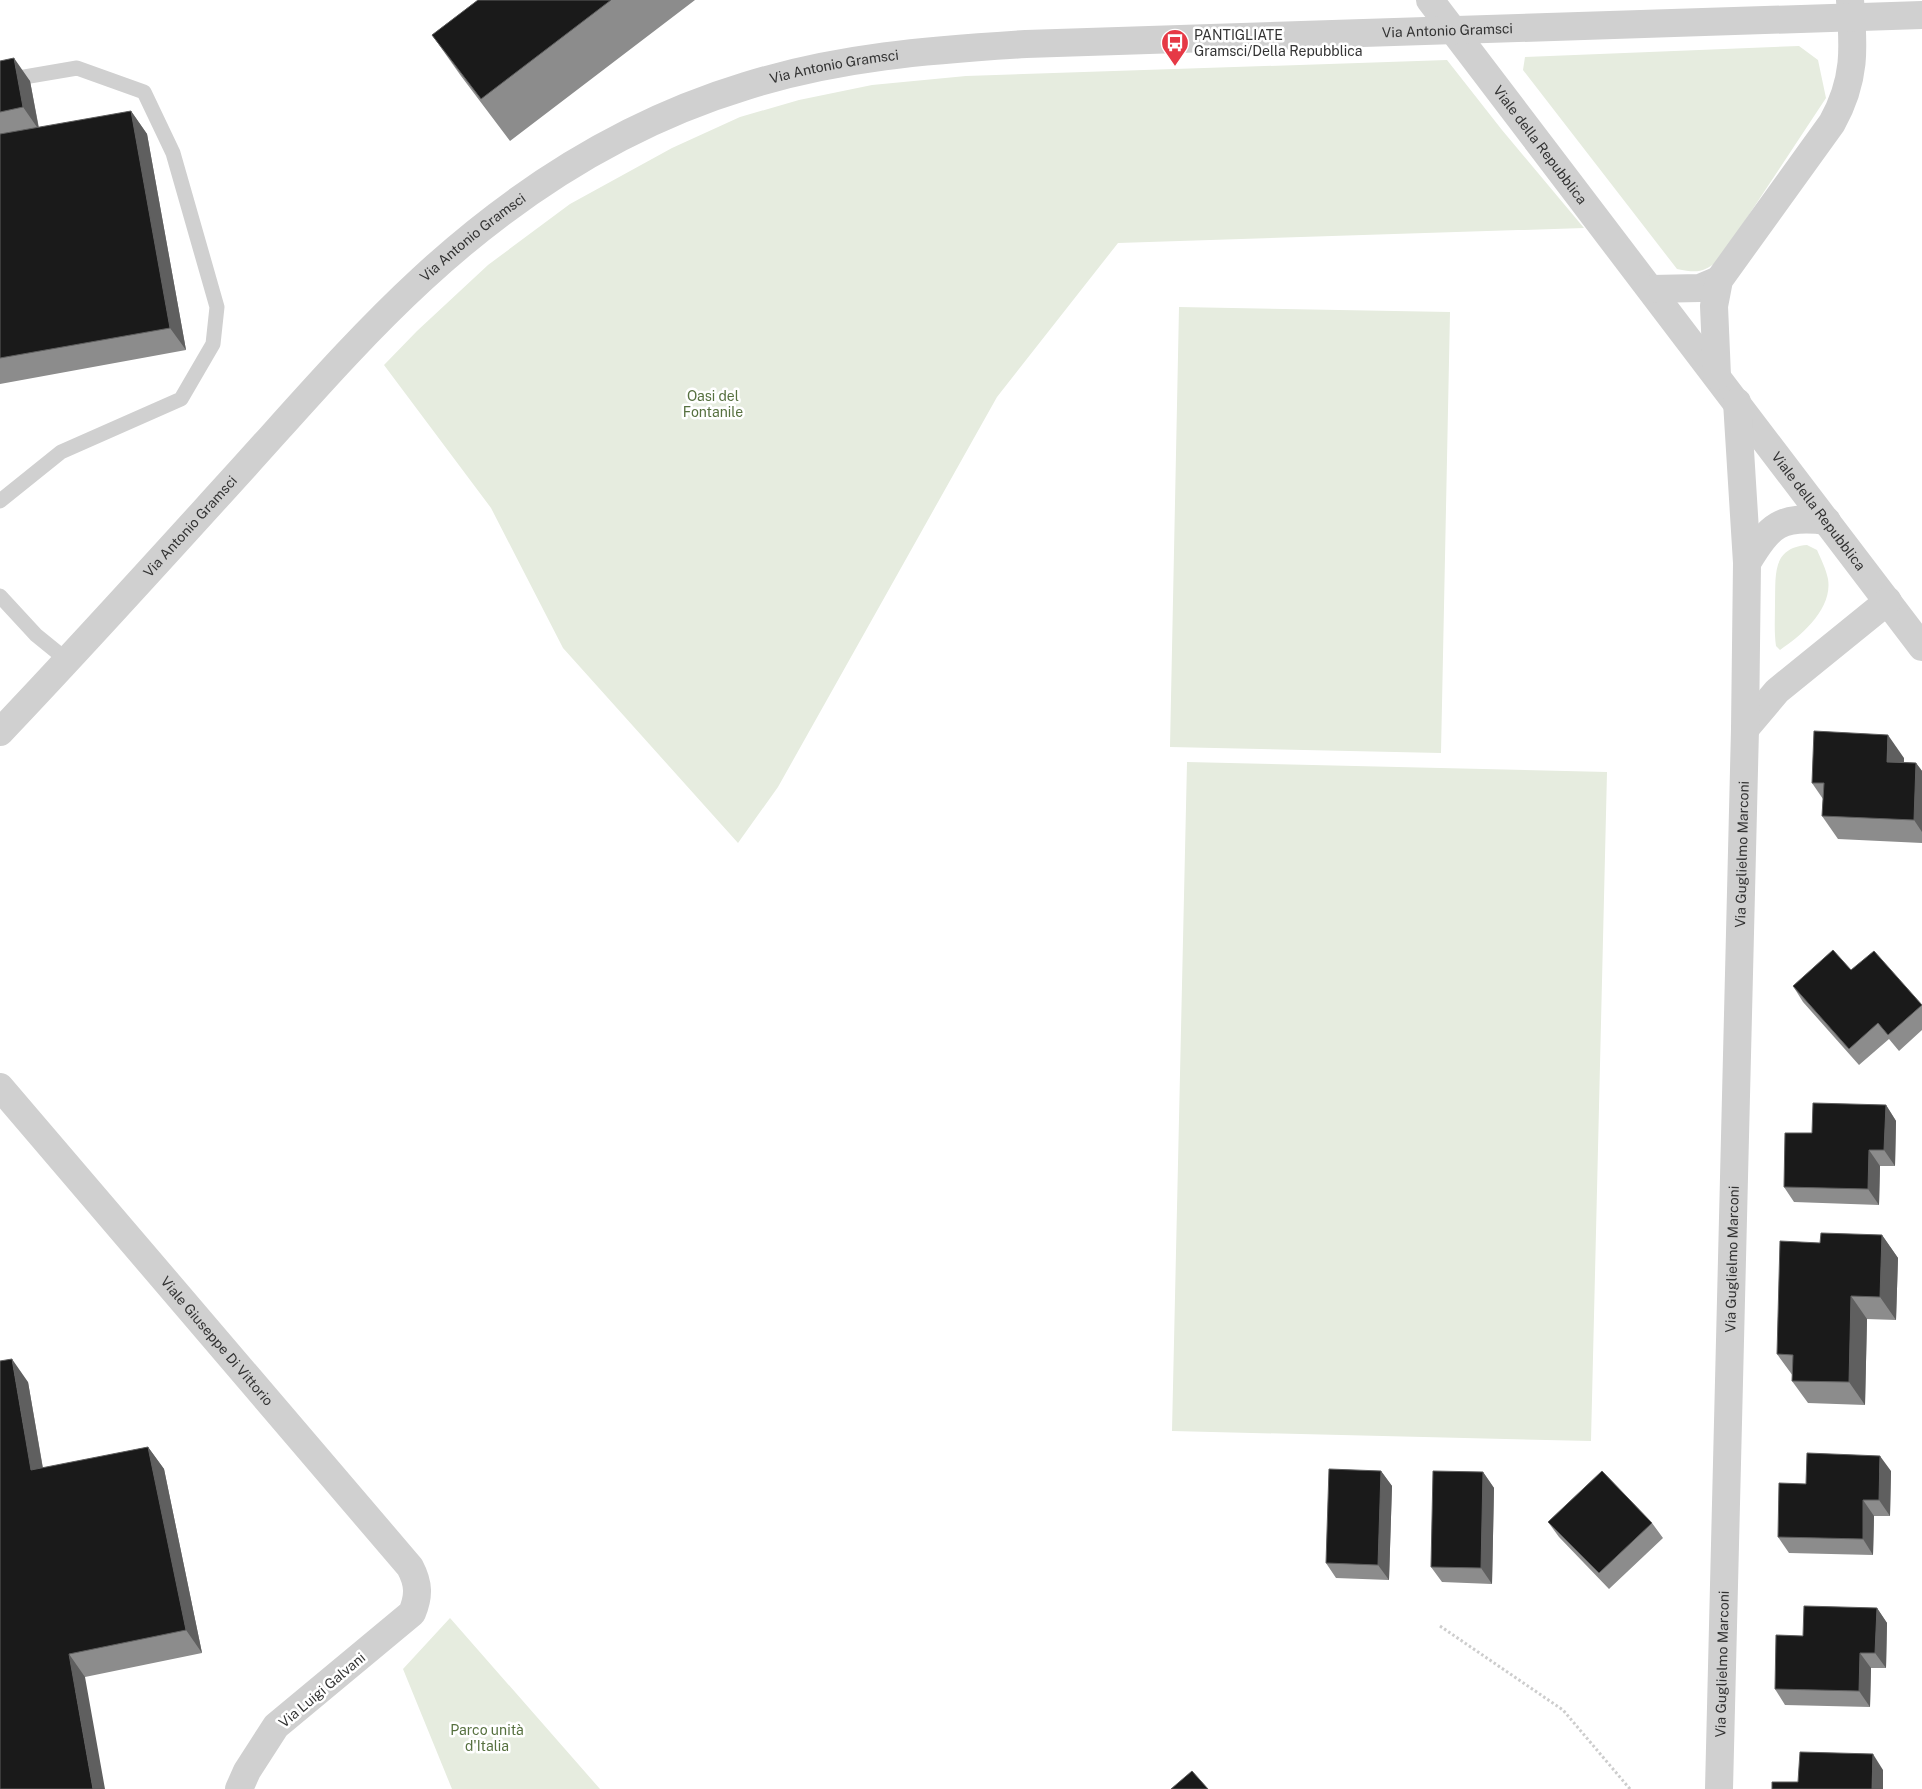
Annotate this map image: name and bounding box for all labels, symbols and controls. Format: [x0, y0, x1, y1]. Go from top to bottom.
street label: Via Antonio Gramsci [1382, 20, 1513, 40]
place label: PANTIGLIATE Gramsci/Della Repubblica [1194, 27, 1363, 59]
bus stop icon: PANTIGLIATE Gramsci/Della Repubblica [1160, 28, 1190, 67]
street label: Via Antonio Gramsci [768, 47, 900, 87]
street label: Viale della Repubblica [1490, 82, 1590, 207]
street label: Via Antonio Gramsci [417, 190, 529, 285]
park label: Oasi del Fontanile [683, 388, 743, 420]
street label: Viale della Repubblica [1768, 449, 1869, 573]
street label: Via Antonio Gramsci [140, 472, 240, 580]
street label: Via Guglielmo Marconi [1732, 781, 1752, 928]
street label: Via Guglielmo Marconi [1722, 1186, 1742, 1333]
street label: Viale Giuseppe Di Vittorio [157, 1273, 277, 1409]
street label: Via Guglielmo Marconi [1712, 1590, 1732, 1738]
street label: Via Luigi Galvani [276, 1649, 368, 1731]
park label: Parco unità d'Italia [450, 1722, 524, 1754]

